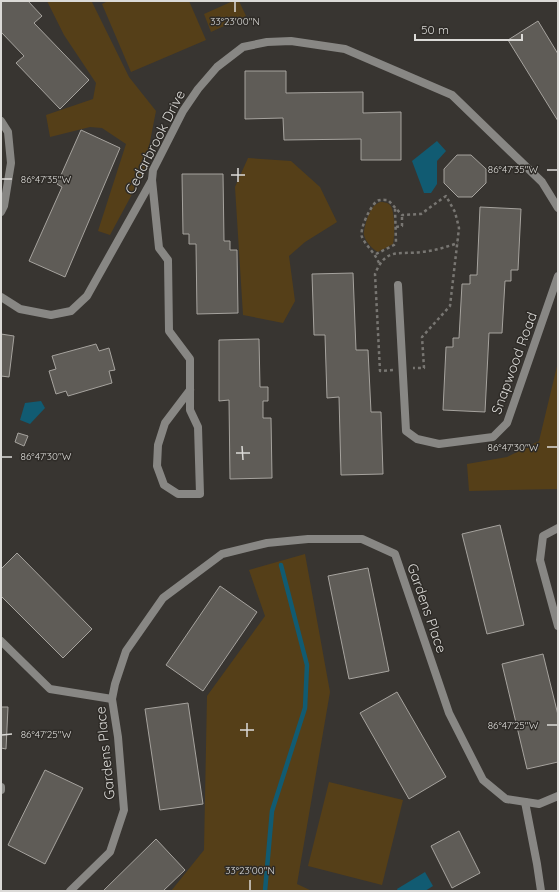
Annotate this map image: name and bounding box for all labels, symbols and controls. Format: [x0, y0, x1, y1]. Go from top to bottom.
text: 33°23'00"N [210, 15, 260, 28]
scale bar [415, 16, 522, 42]
text: 50 m [421, 22, 449, 37]
street label: Cedarbrook Drive [121, 87, 189, 197]
text: 86°47'35"W [488, 163, 538, 176]
text: 86°47'35"W [21, 173, 71, 186]
street label: Snapwood Road [487, 309, 541, 417]
text: 86°47'30"W [488, 441, 539, 454]
text: 86°47'30"W [21, 450, 72, 463]
street label: Gardens Place [403, 561, 451, 655]
street label: Gardens Place [91, 705, 119, 800]
text: 86°47'25"W [488, 719, 539, 732]
text: 86°47'25"W [21, 728, 72, 741]
text: 33°23'00"N [225, 864, 275, 877]

